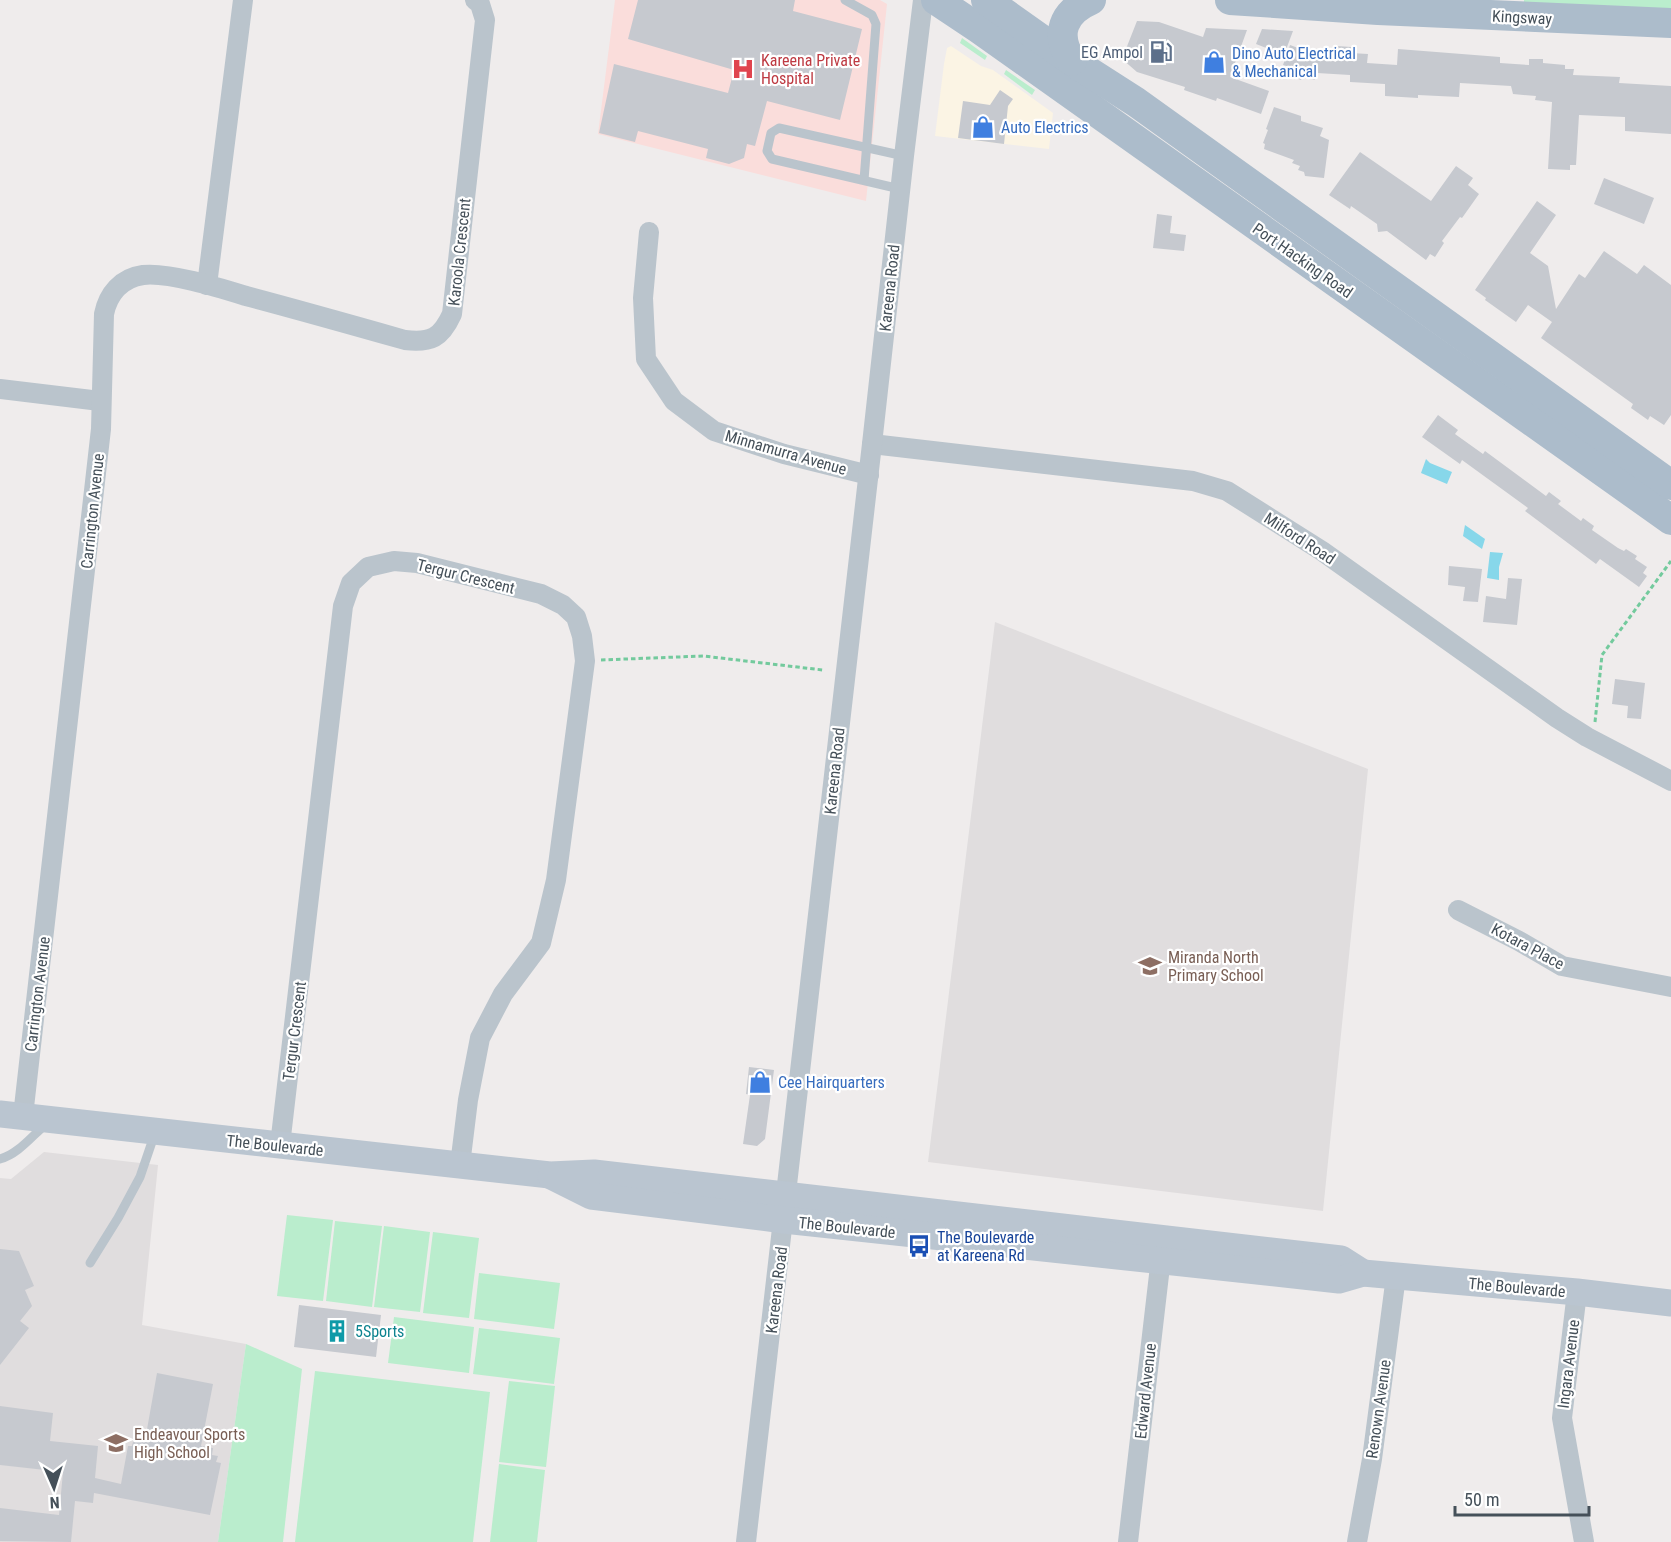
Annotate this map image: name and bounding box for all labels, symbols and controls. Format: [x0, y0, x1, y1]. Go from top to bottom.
street label: Kingsway [1492, 6, 1553, 29]
fuel station icon: EG Ampol [1148, 39, 1174, 65]
place label: EG Ampol [1081, 43, 1143, 62]
place label: Dino Auto Electrical & Mechanical [1232, 44, 1356, 81]
shop icon: Dino Auto Electrical & Mechanical [1201, 49, 1227, 75]
place label: Kareena Private Hospital [761, 51, 860, 88]
hospital icon: Kareena Private Hospital [730, 56, 756, 82]
shop icon: Auto Electrics [970, 114, 996, 140]
place label: Auto Electrics [1001, 118, 1089, 137]
street label: Karoola Crescent [444, 197, 475, 307]
street label: Port Hacking Road [1249, 219, 1356, 302]
street label: Kareena Road [875, 244, 904, 332]
street label: Minnamurra Avenue [723, 426, 849, 479]
street label: Carrington Avenue [77, 452, 108, 570]
street label: Milford Road [1261, 508, 1339, 568]
street label: Tergur Crescent [415, 555, 517, 598]
street label: Kareena Road [820, 727, 849, 815]
street label: Kotara Place [1488, 919, 1568, 974]
street label: Carrington Avenue [21, 935, 54, 1053]
place label: Miranda North Primary School [1168, 948, 1264, 985]
school or university icon: Miranda North Primary School [1137, 953, 1163, 979]
street label: Tergur Crescent [279, 980, 310, 1082]
shop icon: Cee Hairquarters [747, 1069, 773, 1095]
place label: Cee Hairquarters [778, 1073, 885, 1092]
street label: The Boulevarde [226, 1131, 324, 1160]
street label: The Boulevarde [798, 1213, 896, 1242]
place label: The Boulevarde at Kareena Rd [937, 1228, 1034, 1265]
bus stop icon: The Boulevarde at Kareena Rd [906, 1233, 932, 1259]
street label: Kareena Road [762, 1246, 791, 1335]
street label: The Boulevarde [1468, 1274, 1566, 1301]
building icon: 5Sports [324, 1318, 350, 1344]
street label: Ingara Avenue [1554, 1319, 1583, 1410]
place label: 5Sports [355, 1322, 404, 1341]
street label: Edward Avenue [1131, 1342, 1160, 1440]
street label: Renown Avenue [1362, 1358, 1395, 1460]
place label: Endeavour Sports High School [134, 1425, 245, 1462]
school or university icon: Endeavour Sports High School [103, 1430, 129, 1456]
north arrow [24, 1458, 84, 1518]
scale bar [1455, 1479, 1588, 1517]
text: 50 m [1464, 1489, 1499, 1510]
text: N [49, 1493, 60, 1512]

